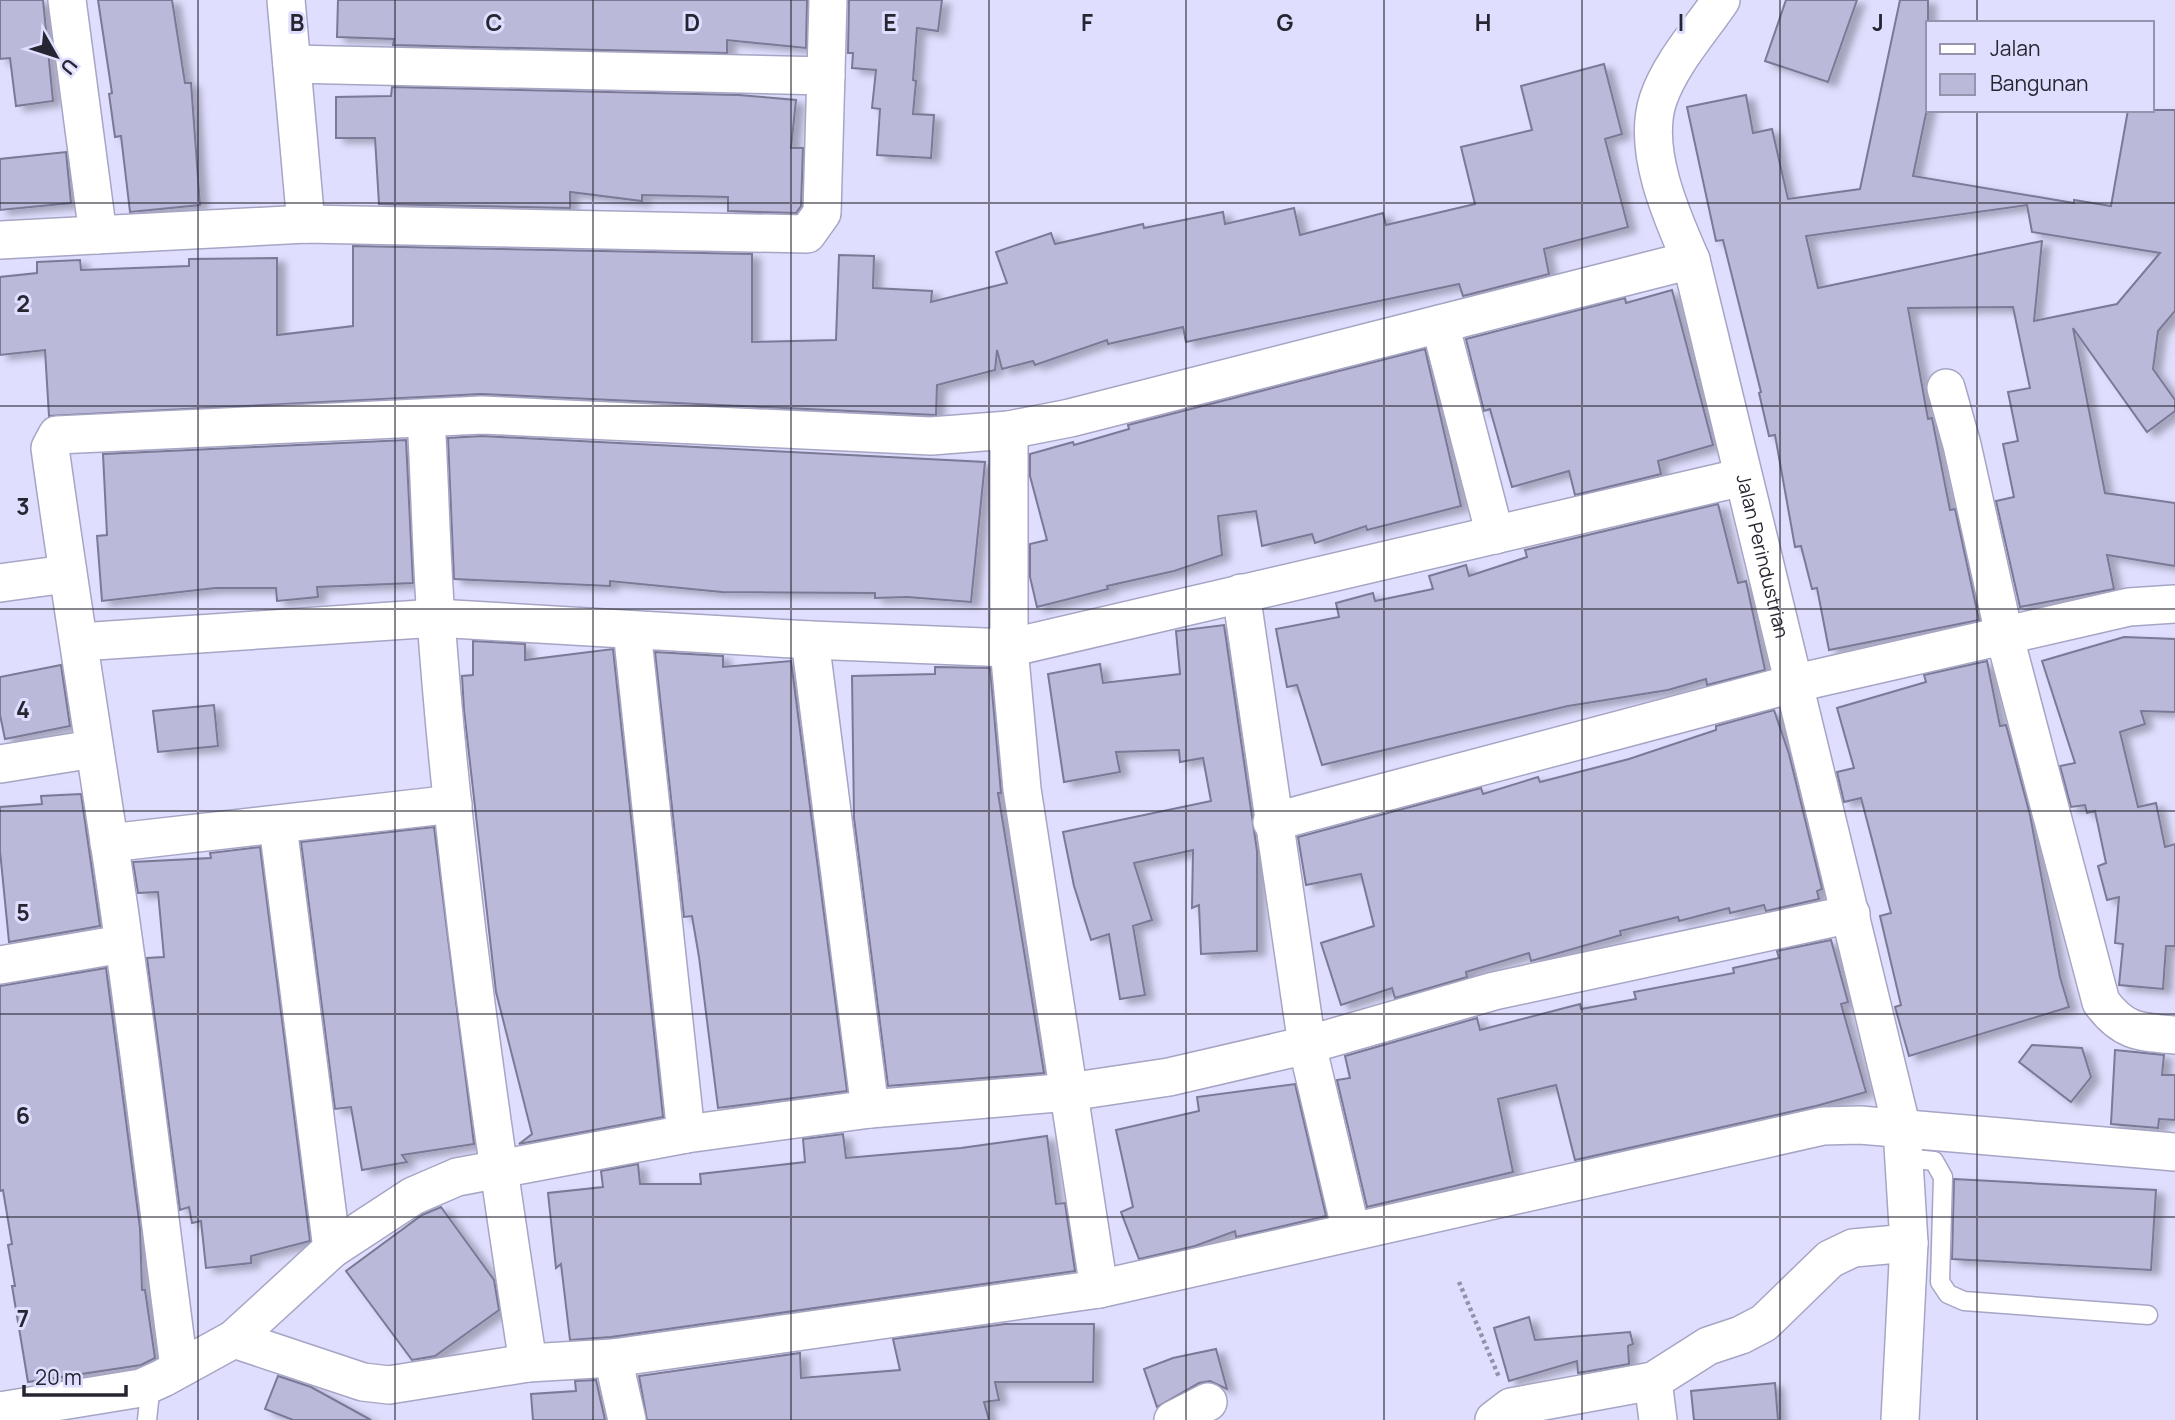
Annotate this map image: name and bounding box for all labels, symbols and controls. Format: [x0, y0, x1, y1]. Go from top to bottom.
text: B [290, 6, 304, 38]
text: C [486, 6, 503, 38]
text: D [684, 6, 700, 38]
text: E [883, 6, 897, 38]
text: F [1081, 6, 1093, 38]
text: G [1277, 6, 1294, 38]
text: H [1475, 6, 1491, 38]
text: I [1678, 6, 1684, 38]
text: J [1872, 6, 1884, 38]
north arrow [21, 21, 91, 91]
legend [1926, 21, 2154, 112]
text: Jalan [1990, 34, 2040, 62]
text: U [55, 53, 84, 80]
text: Bangunan [1990, 69, 2089, 97]
text: 2 [16, 287, 30, 319]
street label: Jalan Perindustrian [1730, 471, 1795, 641]
text: 3 [16, 490, 30, 522]
text: 4 [16, 693, 30, 725]
text: 5 [16, 896, 30, 928]
text: 6 [16, 1099, 30, 1131]
text: 7 [17, 1302, 29, 1334]
scale bar [24, 1354, 126, 1398]
text: 20 m [35, 1363, 82, 1391]

